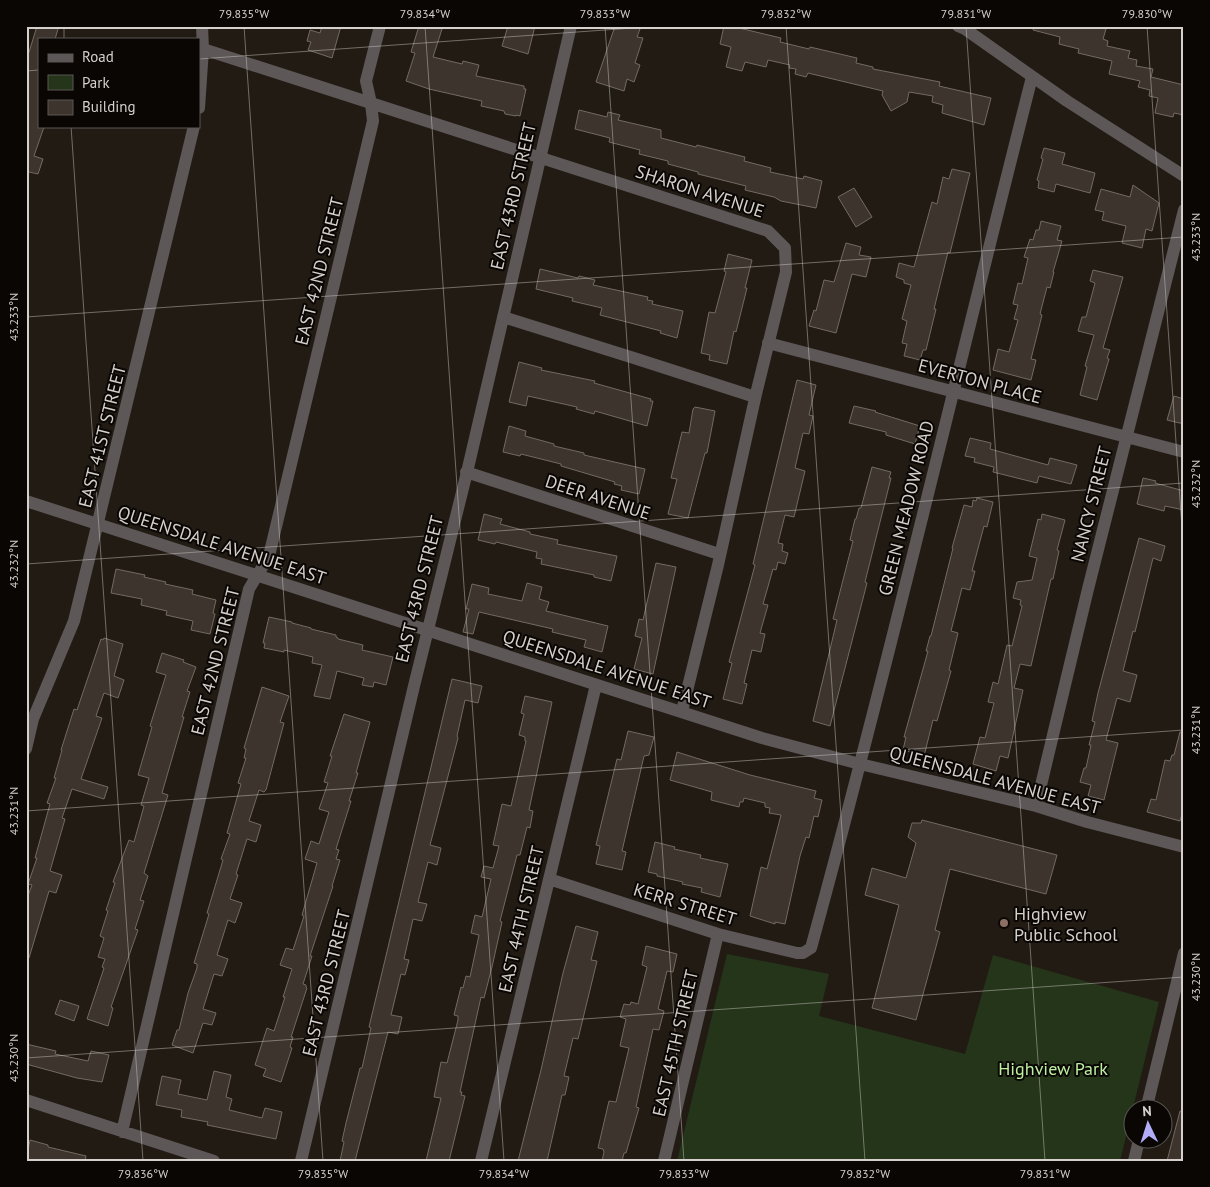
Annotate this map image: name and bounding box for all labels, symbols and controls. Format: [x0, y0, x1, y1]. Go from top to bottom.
text: 79.835°W [219, 6, 269, 21]
text: 79.834°W [400, 6, 450, 21]
text: 79.833°W [580, 6, 630, 21]
text: 79.832°W [761, 6, 811, 21]
text: 79.831°W [941, 6, 991, 21]
text: 79.830°W [1122, 6, 1172, 21]
legend [38, 38, 200, 128]
text: Road [82, 47, 114, 66]
text: Park [82, 73, 110, 92]
text: Building [82, 97, 136, 116]
street label: EAST 43RD STREET [485, 120, 541, 272]
street label: SHARON AVENUE [633, 159, 767, 223]
street label: EAST 42ND STREET [289, 195, 349, 347]
text: 43.233°N [1188, 213, 1203, 261]
text: 43.233°N [6, 293, 21, 341]
street label: EVERTON PLACE [916, 353, 1044, 409]
street label: EAST 41ST STREET [73, 362, 131, 510]
street label: GREEN MEADOW ROAD [873, 418, 939, 598]
street label: NANCY STREET [1066, 444, 1116, 564]
text: 43.232°N [1188, 460, 1203, 508]
street label: DEER AVENUE [543, 469, 653, 525]
street label: QUEENSDALE AVENUE EAST [115, 500, 329, 590]
street label: EAST 43RD STREET [390, 513, 448, 665]
text: 43.232°N [6, 540, 21, 588]
street label: EAST 42ND STREET [185, 585, 245, 737]
street label: QUEENSDALE AVENUE EAST [500, 624, 714, 714]
text: 43.231°N [1188, 706, 1203, 754]
street label: QUEENSDALE AVENUE EAST [887, 741, 1103, 819]
text: 43.231°N [6, 787, 21, 835]
street label: EAST 44TH STREET [493, 843, 549, 995]
street label: KERR STREET [631, 877, 739, 931]
place label: Highview Public School [1014, 902, 1118, 946]
street label: EAST 43RD STREET [297, 907, 355, 1059]
marker: Highview Public School [998, 917, 1010, 929]
text: 43.230°N [1188, 953, 1203, 1001]
street label: EAST 45TH STREET [647, 967, 703, 1119]
text: 43.230°N [6, 1034, 21, 1082]
park label: Highview Park [998, 1057, 1108, 1080]
north arrow [1122, 1100, 1172, 1150]
text: N [1142, 1102, 1152, 1120]
text: 79.836°W [118, 1166, 168, 1181]
text: 79.835°W [298, 1166, 348, 1181]
text: 79.834°W [479, 1166, 529, 1181]
text: 79.833°W [659, 1166, 709, 1181]
text: 79.832°W [840, 1166, 890, 1181]
text: 79.831°W [1020, 1166, 1070, 1181]

